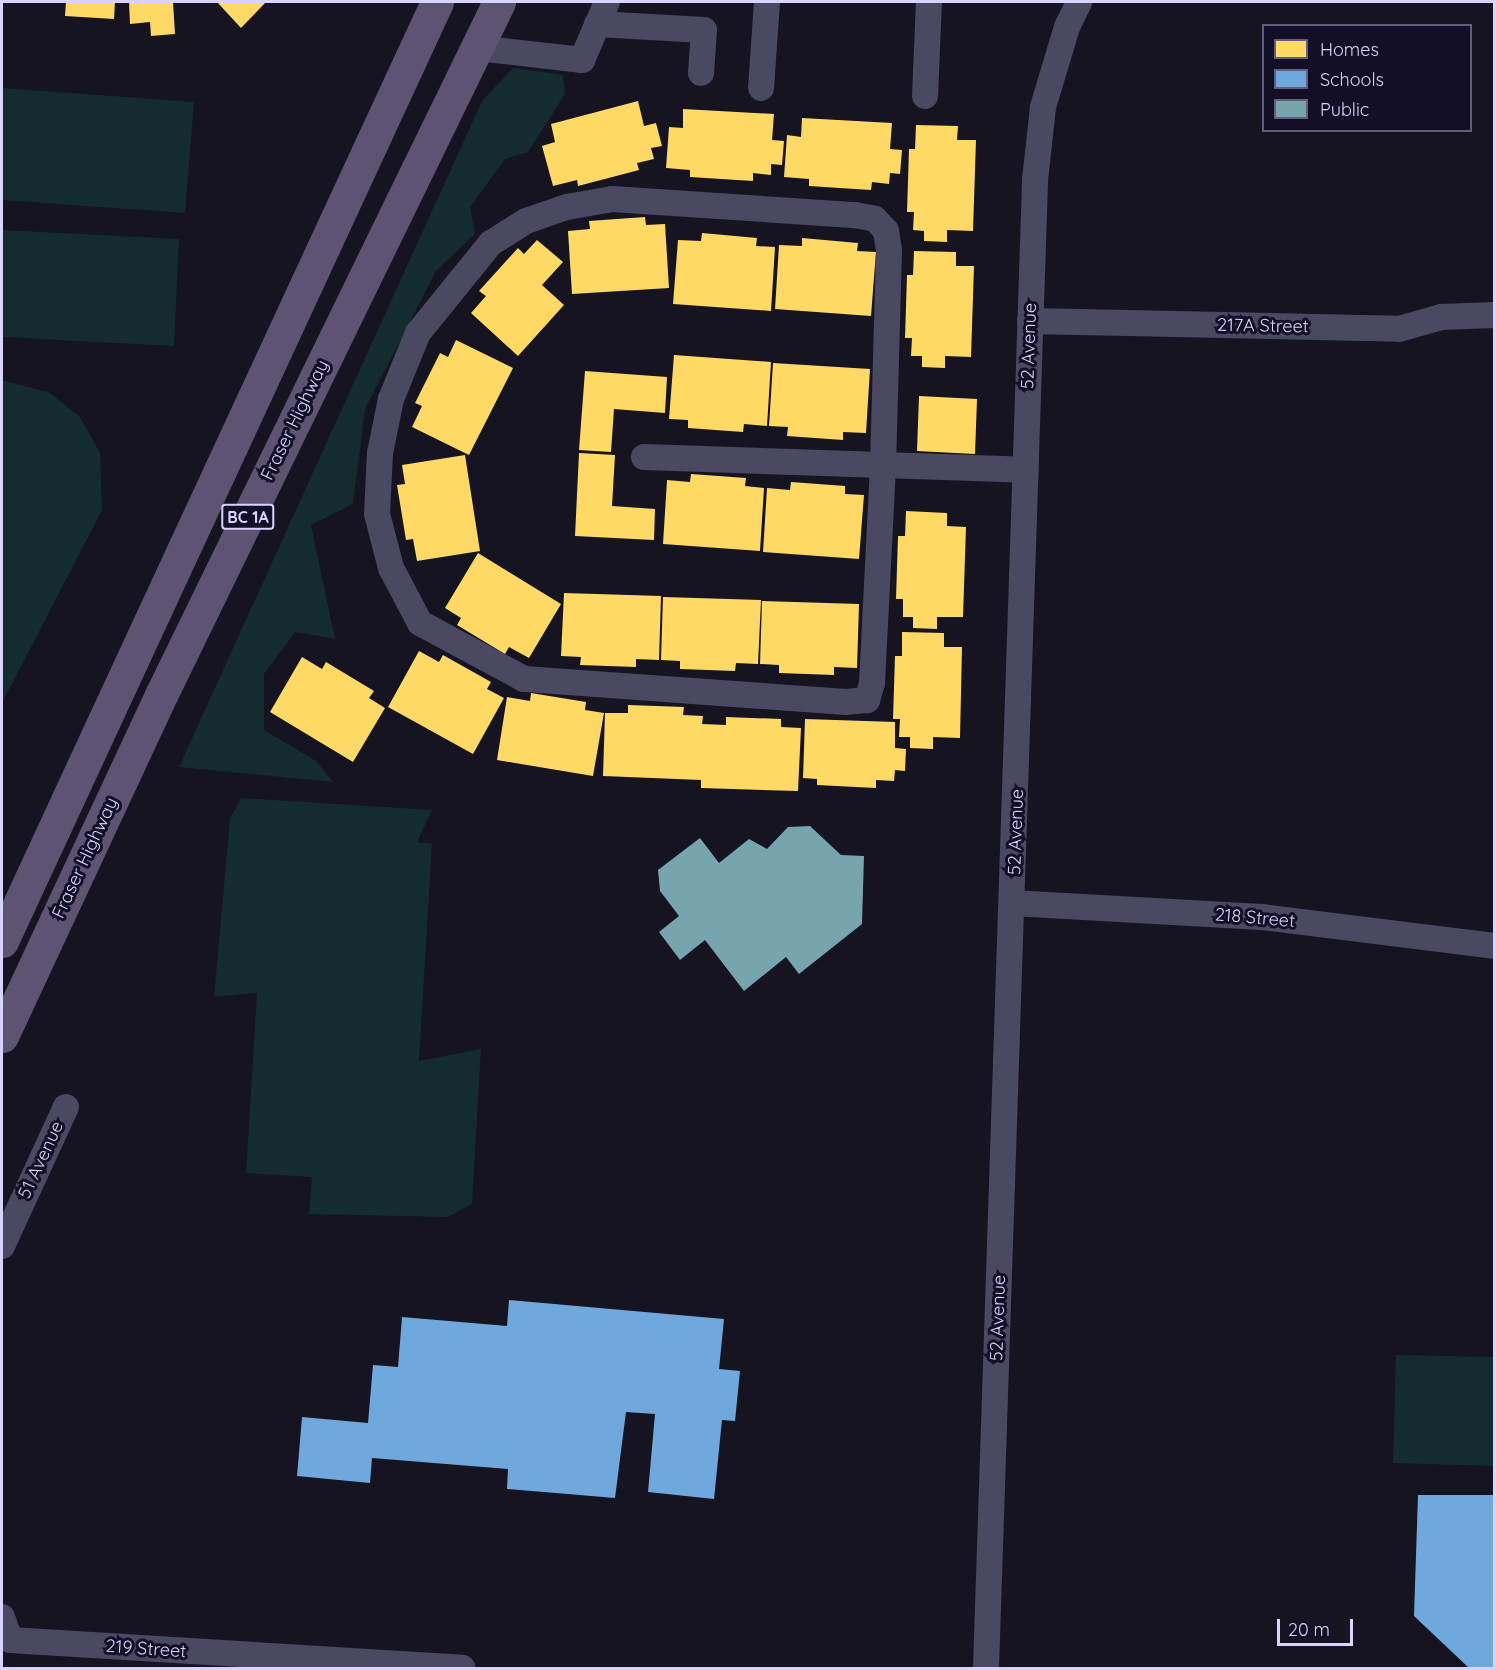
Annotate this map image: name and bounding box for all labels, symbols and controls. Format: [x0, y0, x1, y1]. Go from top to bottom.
legend [1262, 24, 1472, 132]
text: Homes [1320, 38, 1379, 61]
text: Schools [1320, 68, 1384, 91]
text: Public [1320, 98, 1369, 121]
street label: 52 Avenue [1017, 303, 1041, 389]
street label: 217A Street [1217, 314, 1309, 338]
street label: Fraser Highway [257, 356, 333, 484]
road number: BC 1A [221, 504, 275, 530]
street label: 52 Avenue [1004, 789, 1028, 875]
street label: Fraser Highway [48, 794, 122, 922]
street label: 218 Street [1214, 904, 1296, 932]
street label: 51 Avenue [14, 1118, 68, 1202]
street label: 52 Avenue [986, 1275, 1010, 1361]
scale bar [1280, 1607, 1356, 1645]
text: 20 m [1288, 1618, 1330, 1641]
street label: 219 Street [105, 1635, 187, 1663]

